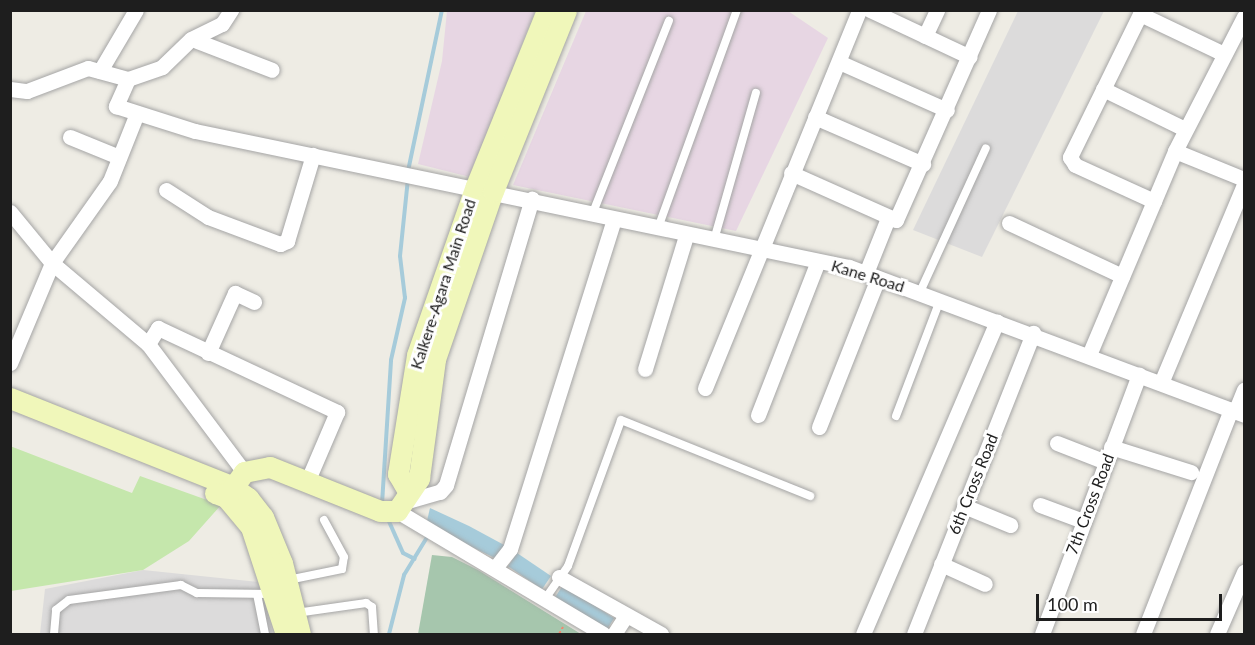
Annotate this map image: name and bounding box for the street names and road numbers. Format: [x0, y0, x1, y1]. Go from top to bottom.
street label: Kalkere-Agara Main Road [406, 196, 480, 372]
street label: Kane Road [829, 256, 907, 296]
street label: 6th Cross Road [944, 431, 1002, 537]
street label: 7th Cross Road [1062, 451, 1118, 557]

